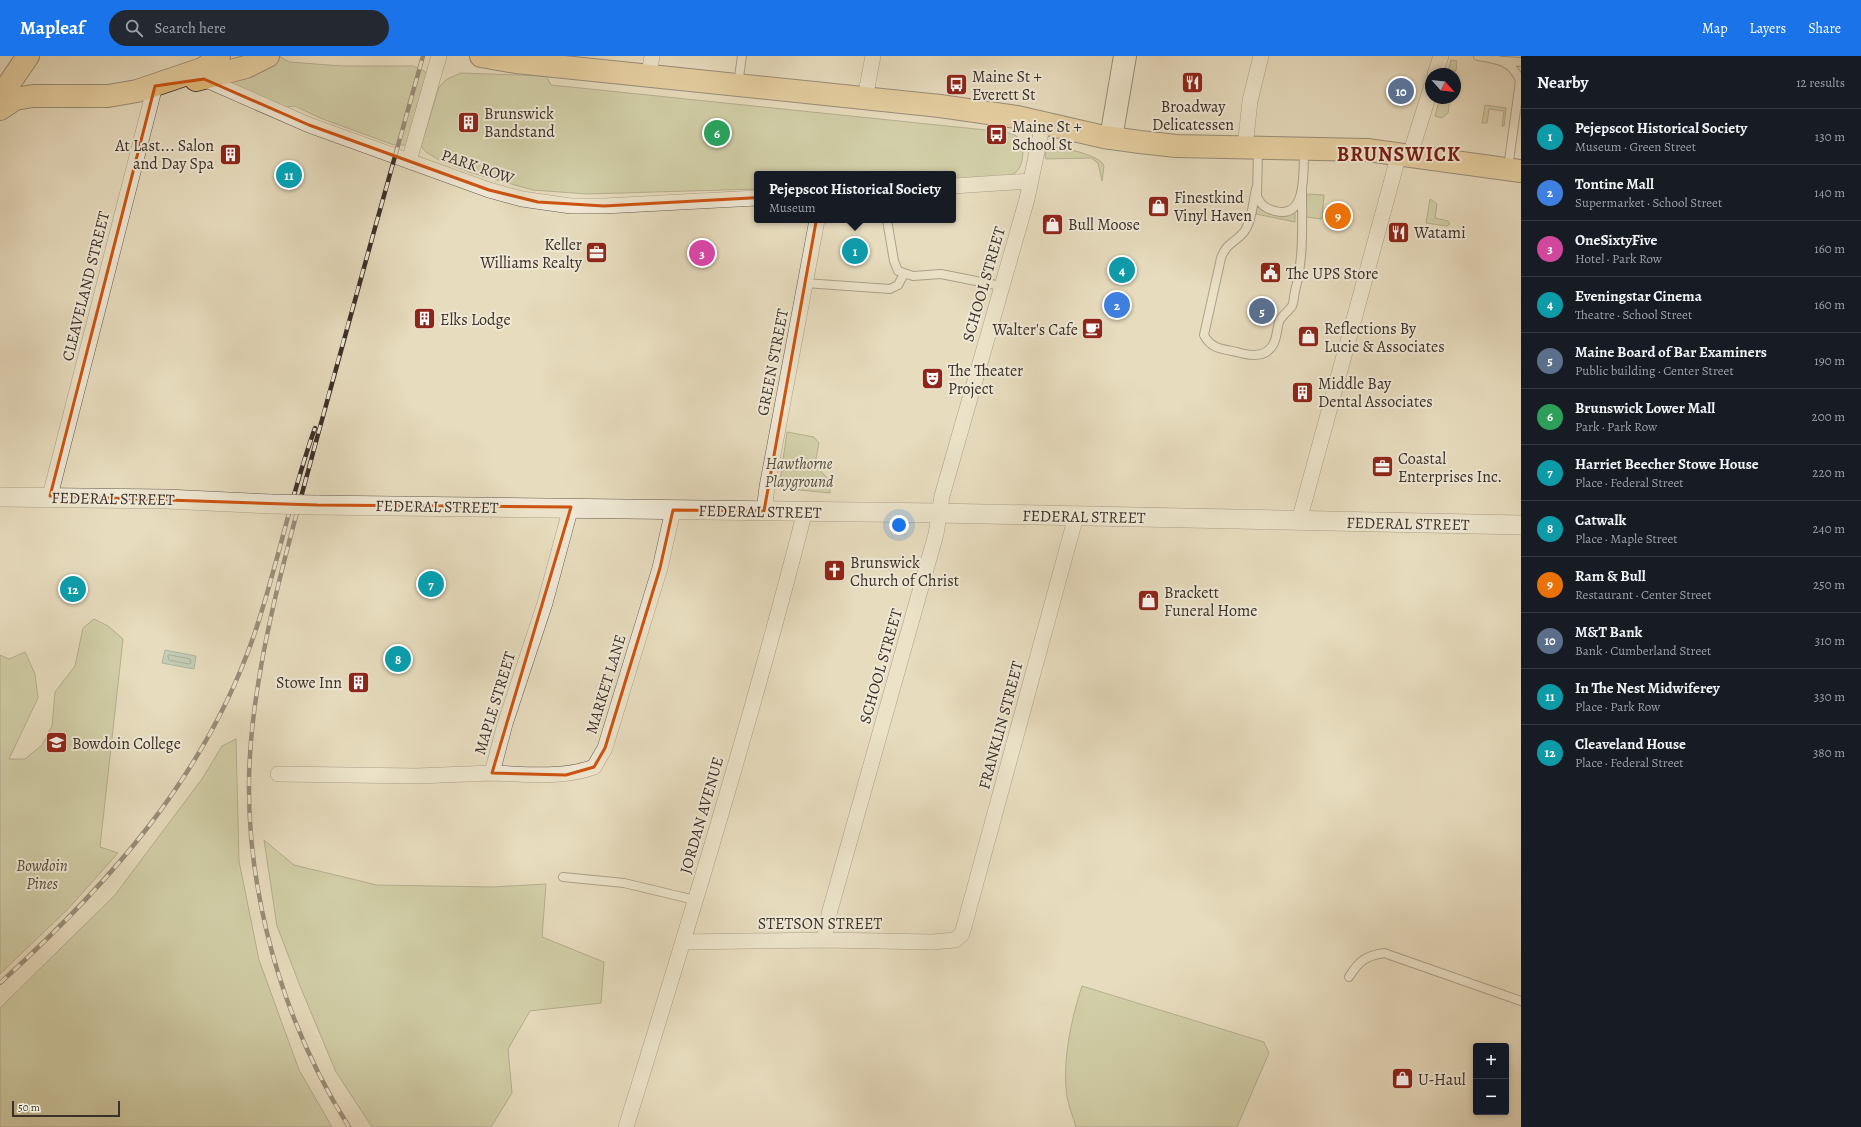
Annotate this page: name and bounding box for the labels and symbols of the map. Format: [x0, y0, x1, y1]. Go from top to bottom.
place label: Maine St + Everett St [972, 66, 1042, 106]
north arrow [1425, 68, 1461, 104]
restaurant icon: Broadway Delicatessen [1180, 70, 1206, 96]
bus stop icon: Maine St + Everett St [943, 72, 969, 98]
pin: 10 [1388, 76, 1414, 106]
place label: Broadway Delicatessen [1152, 96, 1234, 136]
place label: Brunswick Bandstand [484, 103, 555, 143]
building icon: Brunswick Bandstand [456, 109, 482, 135]
place label: Maine St + School St [1012, 116, 1082, 156]
pin: 6 [704, 118, 730, 148]
bus stop icon: Maine St + School St [984, 122, 1010, 148]
place label: At Last... Salon and Day Spa [114, 135, 215, 175]
building icon: At Last... Salon and Day Spa [217, 141, 243, 167]
district label: BRUNSWICK [1337, 141, 1461, 168]
street label: PARK ROW [438, 144, 517, 190]
pin: 11 [276, 160, 302, 190]
place label: Finestkind Vinyl Haven [1173, 187, 1252, 227]
shop icon: Finestkind Vinyl Haven [1146, 193, 1172, 219]
pin: 9 [1325, 201, 1351, 231]
street label: CLEAVELAND STREET [57, 209, 115, 363]
shop icon: Bull Moose [1039, 211, 1065, 237]
place label: Bull Moose [1068, 214, 1140, 236]
restaurant icon: Watami [1385, 219, 1411, 245]
place label: Watami [1413, 222, 1466, 244]
street label: SCHOOL STREET [957, 224, 1011, 344]
place label: Keller Williams Realty [479, 234, 583, 274]
pin: 1 [842, 236, 868, 266]
pin: 3 [689, 238, 715, 268]
office icon: Keller Williams Realty [584, 240, 610, 266]
pin: 4 [1109, 255, 1135, 285]
public building icon: The UPS Store [1257, 260, 1283, 286]
place label: The UPS Store [1286, 263, 1378, 285]
pin: 2 [1104, 290, 1130, 320]
pin: 5 [1249, 296, 1275, 326]
building icon: Elks Lodge [412, 306, 438, 332]
street label: GREEN STREET [752, 307, 794, 418]
place label: Elks Lodge [440, 309, 511, 331]
cafe icon: Walter's Cafe [1080, 316, 1106, 342]
place label: Reflections By Lucie & Associates [1324, 318, 1445, 358]
place label: Walter's Cafe [991, 319, 1078, 341]
shop icon: Reflections By Lucie & Associates [1296, 324, 1322, 350]
place label: The Theater Project [948, 360, 1023, 400]
theatre icon: The Theater Project [920, 366, 946, 392]
place label: Middle Bay Dental Associates [1318, 373, 1433, 413]
building icon: Middle Bay Dental Associates [1289, 379, 1315, 405]
place label: Coastal Enterprises Inc. [1398, 448, 1502, 488]
park label: Hawthorne Playground [765, 453, 834, 493]
office icon: Coastal Enterprises Inc. [1369, 454, 1395, 480]
street label: FEDERAL STREET [51, 487, 175, 511]
street label: FEDERAL STREET [375, 495, 499, 519]
street label: FEDERAL STREET [698, 500, 822, 524]
street label: FEDERAL STREET [1022, 505, 1146, 529]
street label: FEDERAL STREET [1346, 512, 1470, 536]
your location [889, 515, 909, 535]
place label: Brunswick Church of Christ [850, 552, 959, 592]
church icon: Brunswick Church of Christ [822, 558, 848, 584]
pin: 7 [418, 569, 444, 599]
pin: 12 [60, 574, 86, 604]
place label: Brackett Funeral Home [1164, 582, 1257, 622]
shop icon: Brackett Funeral Home [1136, 588, 1162, 614]
street label: SCHOOL STREET [854, 606, 908, 726]
street label: MARKET LANE [580, 632, 632, 737]
pin: 8 [385, 644, 411, 674]
street label: MAPLE STREET [469, 649, 521, 758]
street label: FRANKLIN STREET [973, 659, 1029, 792]
building icon: Stowe Inn [345, 669, 371, 695]
place label: Stowe Inn [276, 672, 342, 694]
school or university icon: Bowdoin College [43, 730, 69, 756]
place label: Bowdoin College [72, 733, 181, 755]
street label: JORDAN AVENUE [675, 754, 729, 876]
park label: Bowdoin Pines [16, 855, 68, 895]
street label: STETSON STREET [758, 913, 882, 935]
shop icon: U-Haul [1389, 1066, 1415, 1092]
place label: U-Haul [1418, 1069, 1466, 1091]
scale bar [12, 1099, 120, 1118]

